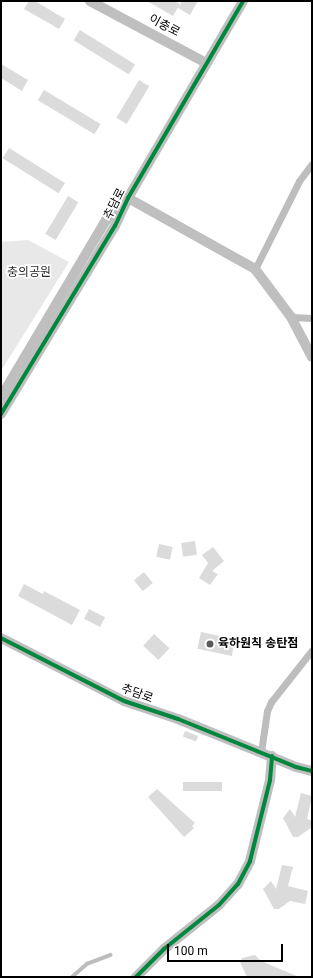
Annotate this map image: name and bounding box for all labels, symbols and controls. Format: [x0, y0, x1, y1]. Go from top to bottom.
street label: 이충로 [146, 12, 182, 40]
street label: 추담로 [101, 186, 129, 222]
park label: 충의공원 [7, 266, 51, 280]
place label: 육하원칙 송탄점 [218, 637, 298, 651]
marker: 육하원칙 송탄점 [205, 639, 215, 649]
street label: 추담로 [119, 682, 155, 706]
scale bar [169, 936, 285, 962]
text: 100 m [174, 944, 208, 958]

